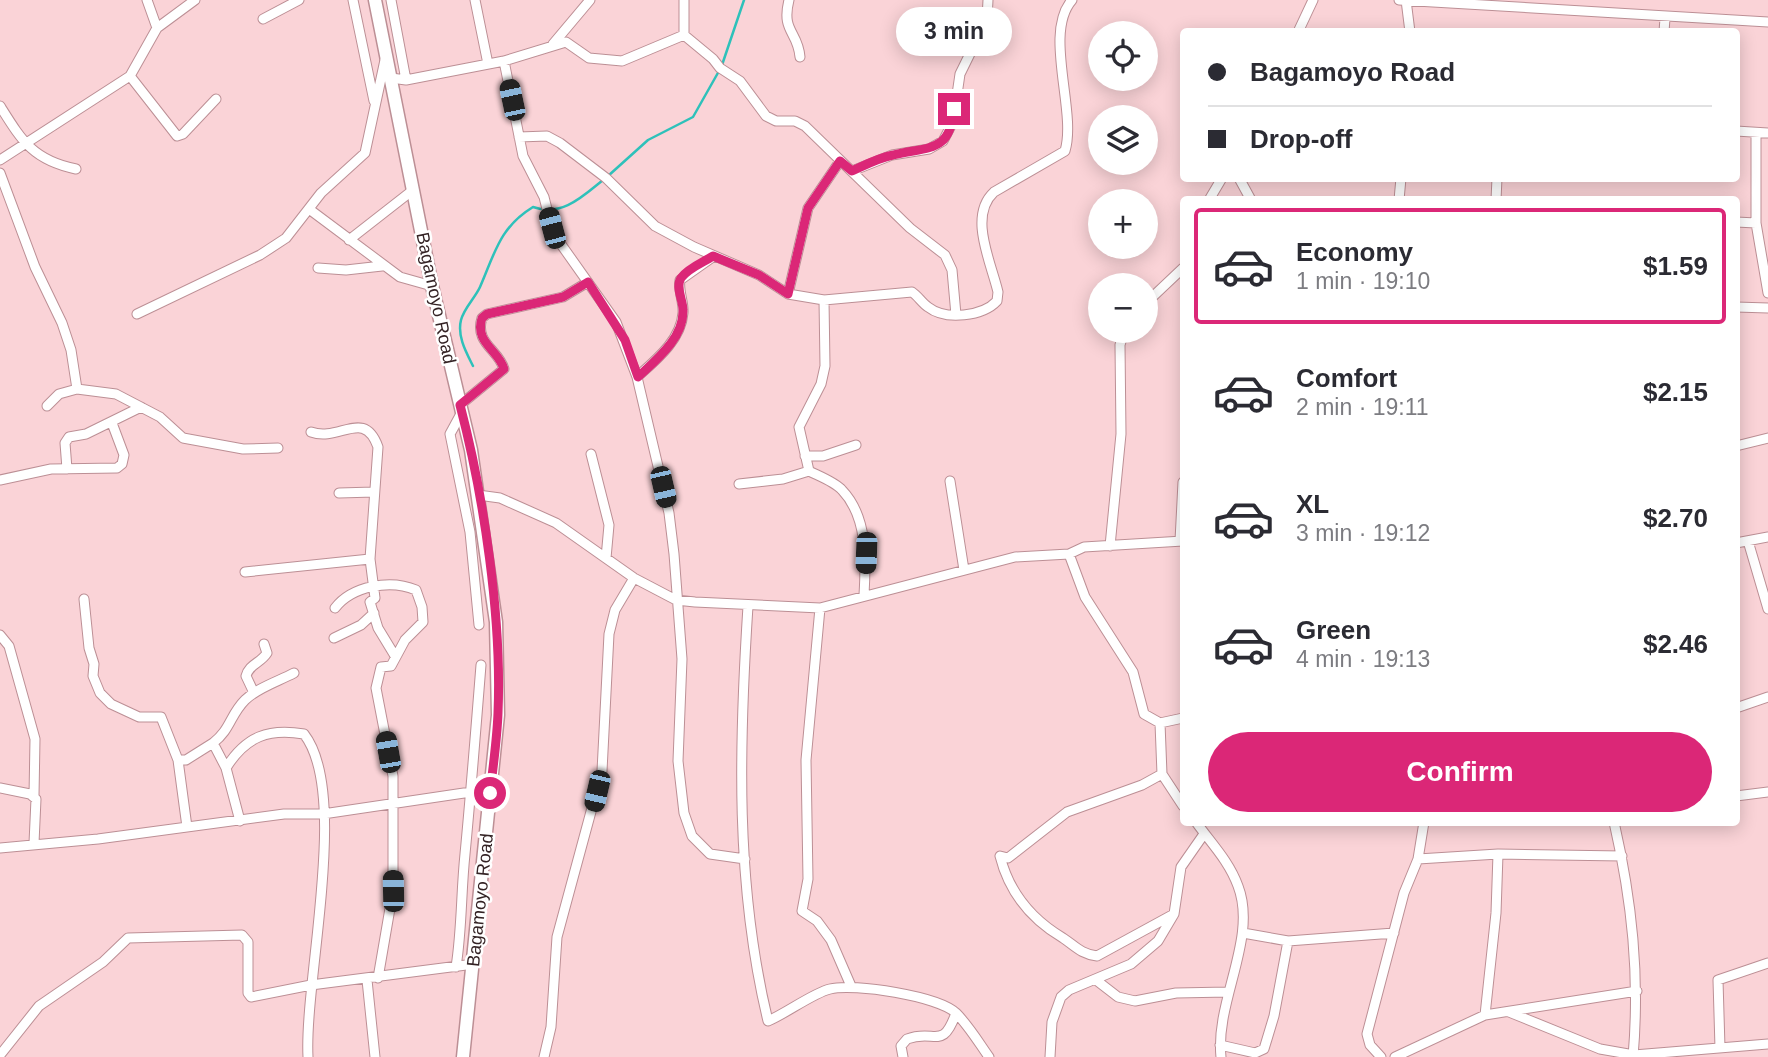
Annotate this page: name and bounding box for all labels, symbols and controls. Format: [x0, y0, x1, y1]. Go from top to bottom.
callout: 3 min [896, 7, 1012, 56]
text: 3 min [924, 18, 984, 44]
map controls [1088, 21, 1158, 343]
button: locate [1088, 21, 1158, 91]
text: Bagamoyo Road [1250, 57, 1455, 87]
car [498, 77, 527, 123]
route end [938, 93, 970, 125]
button: layers [1088, 105, 1158, 175]
text: Drop-off [1250, 124, 1353, 154]
button: + [1088, 189, 1158, 259]
car [537, 205, 568, 251]
street label: Bagamoyo Road [412, 230, 460, 366]
icon: car [1212, 235, 1275, 298]
text: Economy [1296, 237, 1413, 267]
text: $1.59 [1643, 251, 1708, 281]
text: 1 min · 19:10 [1296, 268, 1430, 294]
button: − [1088, 273, 1158, 343]
icon: car [1212, 361, 1275, 424]
text: Comfort [1296, 363, 1397, 393]
text: $2.15 [1643, 377, 1708, 407]
text: 2 min · 19:11 [1296, 394, 1429, 420]
car [649, 464, 678, 510]
icon: car [1212, 487, 1275, 550]
text: XL [1296, 489, 1329, 519]
text: $2.70 [1643, 503, 1708, 533]
text: 3 min · 19:12 [1296, 520, 1430, 546]
car [855, 532, 878, 574]
icon: car [1212, 613, 1275, 676]
text: Green [1296, 615, 1371, 645]
text: $2.46 [1643, 629, 1708, 659]
text: 4 min · 19:13 [1296, 646, 1430, 672]
car [375, 729, 402, 775]
button: Confirm [1208, 732, 1712, 812]
car [583, 768, 612, 814]
route start [474, 777, 506, 809]
street label: Bagamoyo Road [463, 832, 497, 968]
car [383, 870, 404, 912]

